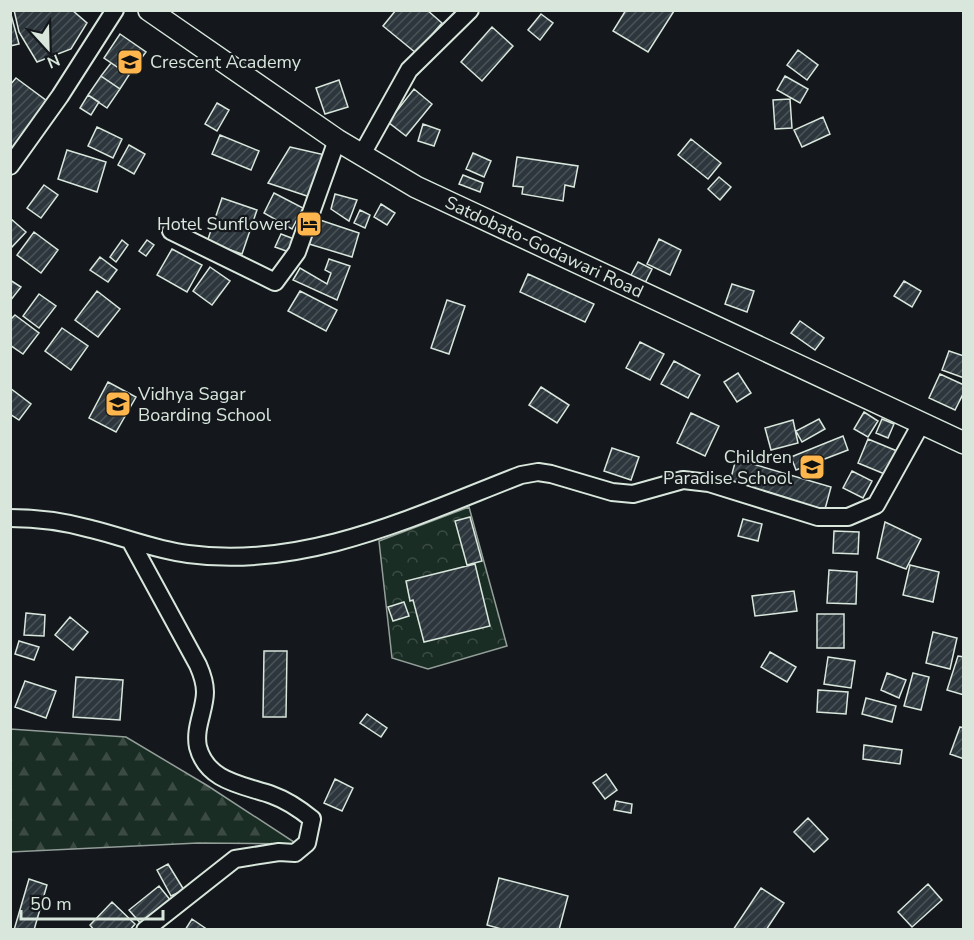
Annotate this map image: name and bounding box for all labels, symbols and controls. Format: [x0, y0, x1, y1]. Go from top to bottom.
north arrow [18, 18, 78, 78]
school or university icon: Crescent Academy [115, 47, 145, 77]
text: N [44, 49, 63, 73]
place label: Crescent Academy [150, 50, 302, 74]
street label: Satdobato-Godawari Road [441, 190, 647, 304]
hotel icon: Hotel Sunflower [294, 209, 324, 239]
place label: Hotel Sunflower [157, 212, 291, 236]
place label: Vidhya Sagar Boarding School [137, 382, 272, 427]
school or university icon: Vidhya Sagar Boarding School [103, 389, 133, 419]
place label: Children Paradise School [663, 445, 793, 490]
school or university icon: Children Paradise School [797, 452, 827, 482]
scale bar [21, 883, 164, 921]
text: 50 m [30, 892, 72, 916]

